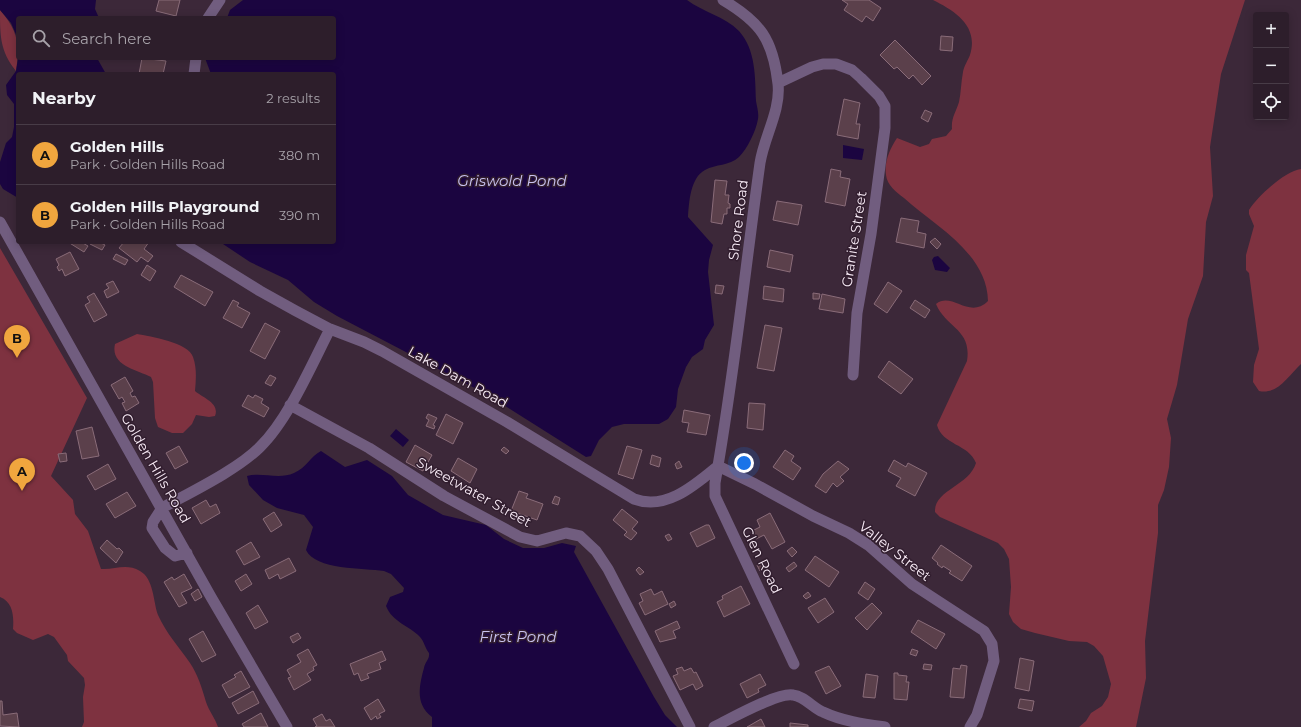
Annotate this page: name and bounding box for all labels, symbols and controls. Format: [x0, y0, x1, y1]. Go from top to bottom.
map controls [1253, 12, 1289, 120]
button: + [1253, 12, 1289, 48]
search box [16, 16, 336, 60]
icon: search [30, 27, 52, 49]
text: Search here [62, 29, 151, 48]
button: − [1253, 48, 1289, 84]
button: locate [1253, 84, 1289, 120]
text: Nearby [32, 88, 96, 108]
text: 2 results [266, 90, 320, 106]
text: Golden Hills [70, 137, 164, 156]
text: A [40, 147, 50, 163]
text: 380 m [279, 147, 320, 163]
text: Park · Golden Hills Road [70, 156, 225, 172]
water label: Griswold Pond [457, 171, 568, 190]
street label: Shore Road [724, 179, 752, 261]
street label: Granite Street [838, 189, 871, 288]
text: Golden Hills Playground [70, 197, 259, 216]
text: B [40, 207, 50, 223]
text: 390 m [279, 207, 320, 223]
text: Park · Golden Hills Road [70, 216, 225, 232]
pin: B [4, 325, 30, 358]
street label: Lake Dam Road [405, 342, 511, 412]
street label: Golden Hills Road [117, 410, 195, 526]
street label: Sweetwater Street [413, 453, 535, 531]
your location [734, 453, 754, 473]
pin: A [9, 458, 35, 491]
street label: Valley Street [855, 517, 935, 585]
street label: Glen Road [738, 523, 786, 597]
water label: First Pond [479, 627, 557, 646]

